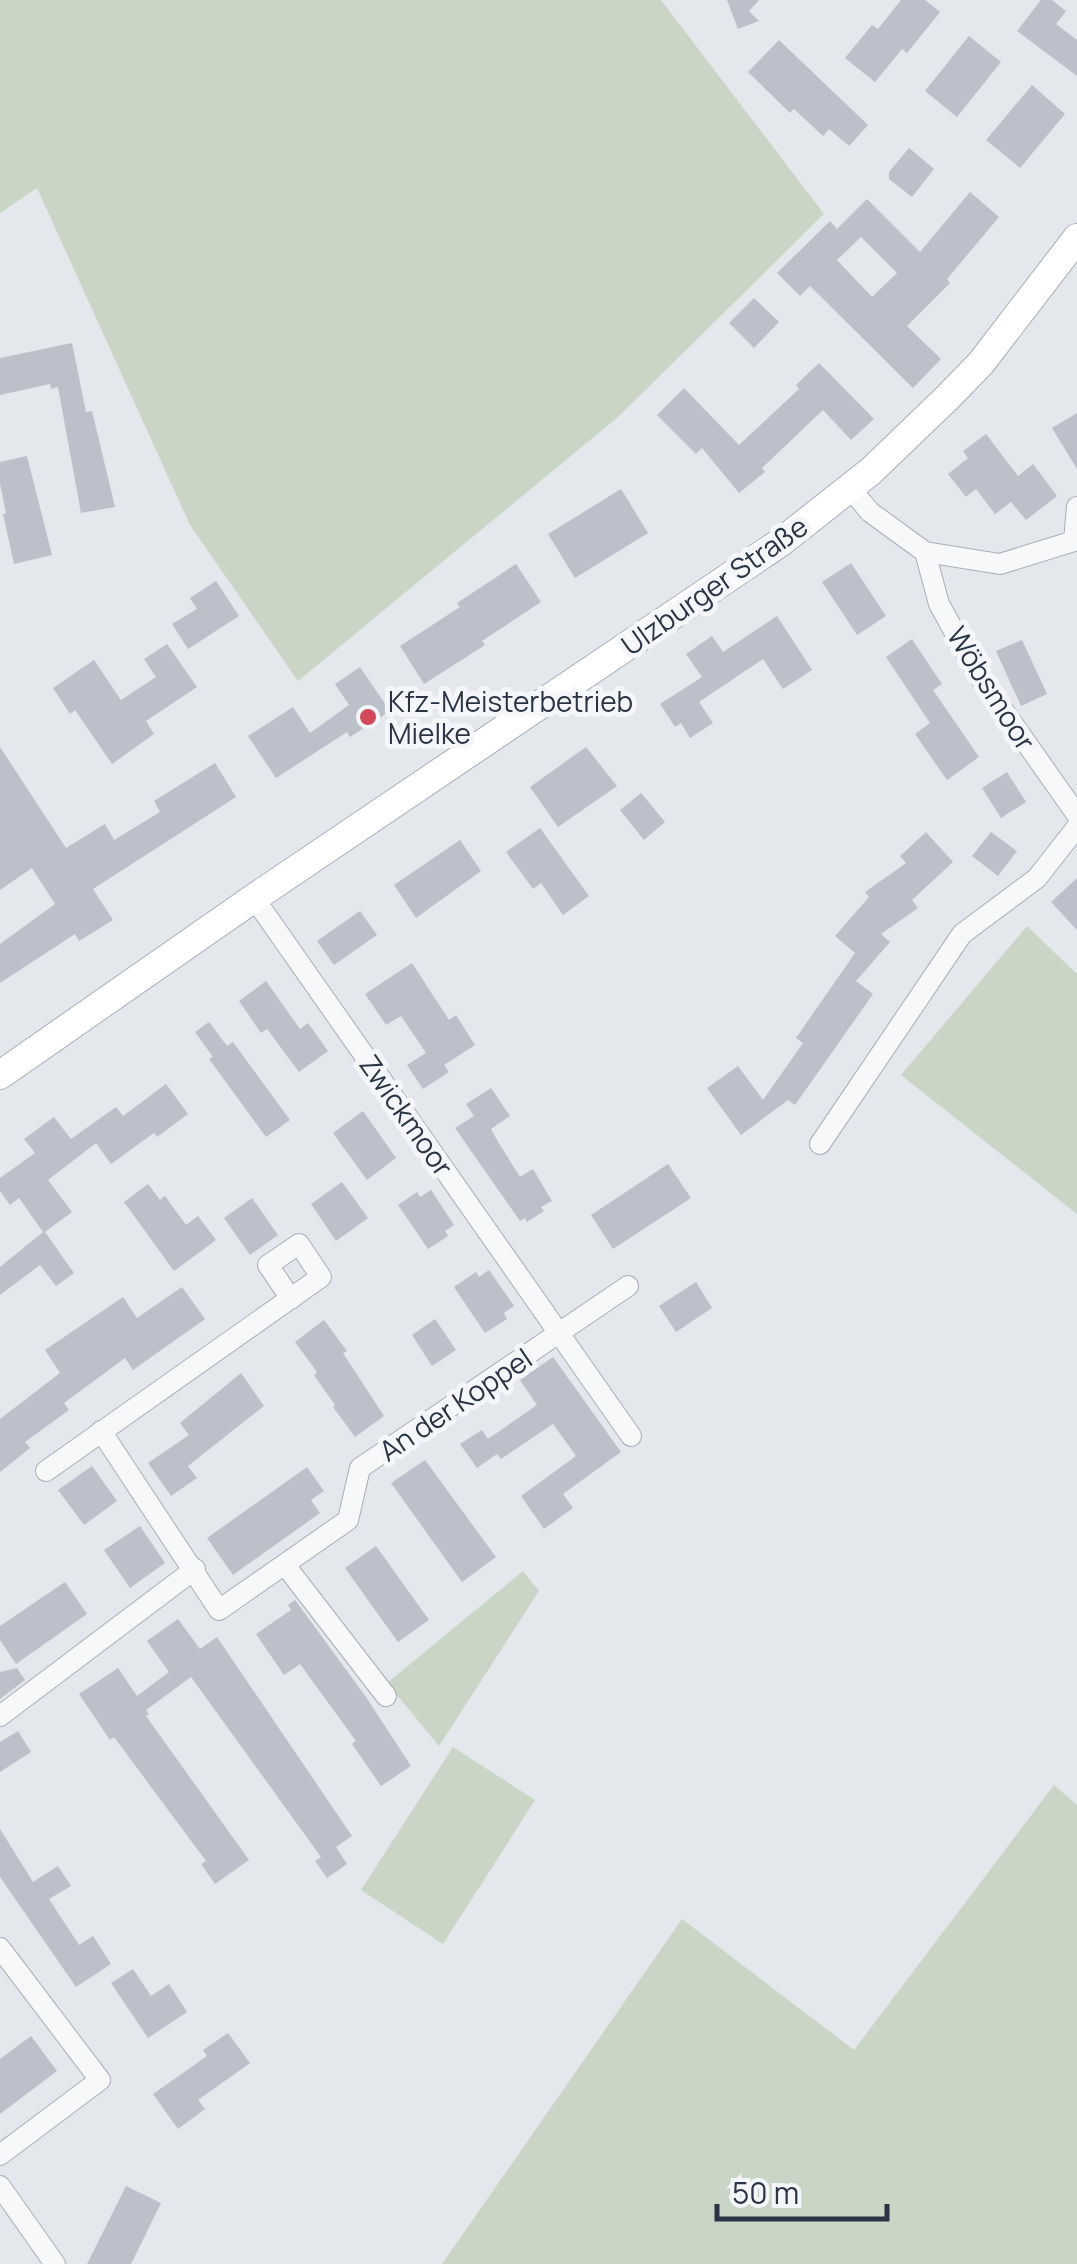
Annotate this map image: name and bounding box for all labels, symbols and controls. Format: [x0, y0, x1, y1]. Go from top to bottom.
street label: Ulzburger Straße [613, 507, 815, 663]
street label: Wöbsmoor [939, 619, 1045, 757]
place label: Kfz-Meisterbetrieb Mielke [388, 682, 633, 752]
marker: Kfz-Meisterbetrieb Mielke [357, 706, 379, 728]
street label: Zwickmoor [351, 1047, 463, 1183]
street label: An der Koppel [371, 1339, 539, 1469]
scale bar [717, 2159, 887, 2221]
text: 50 m [732, 2172, 799, 2213]

